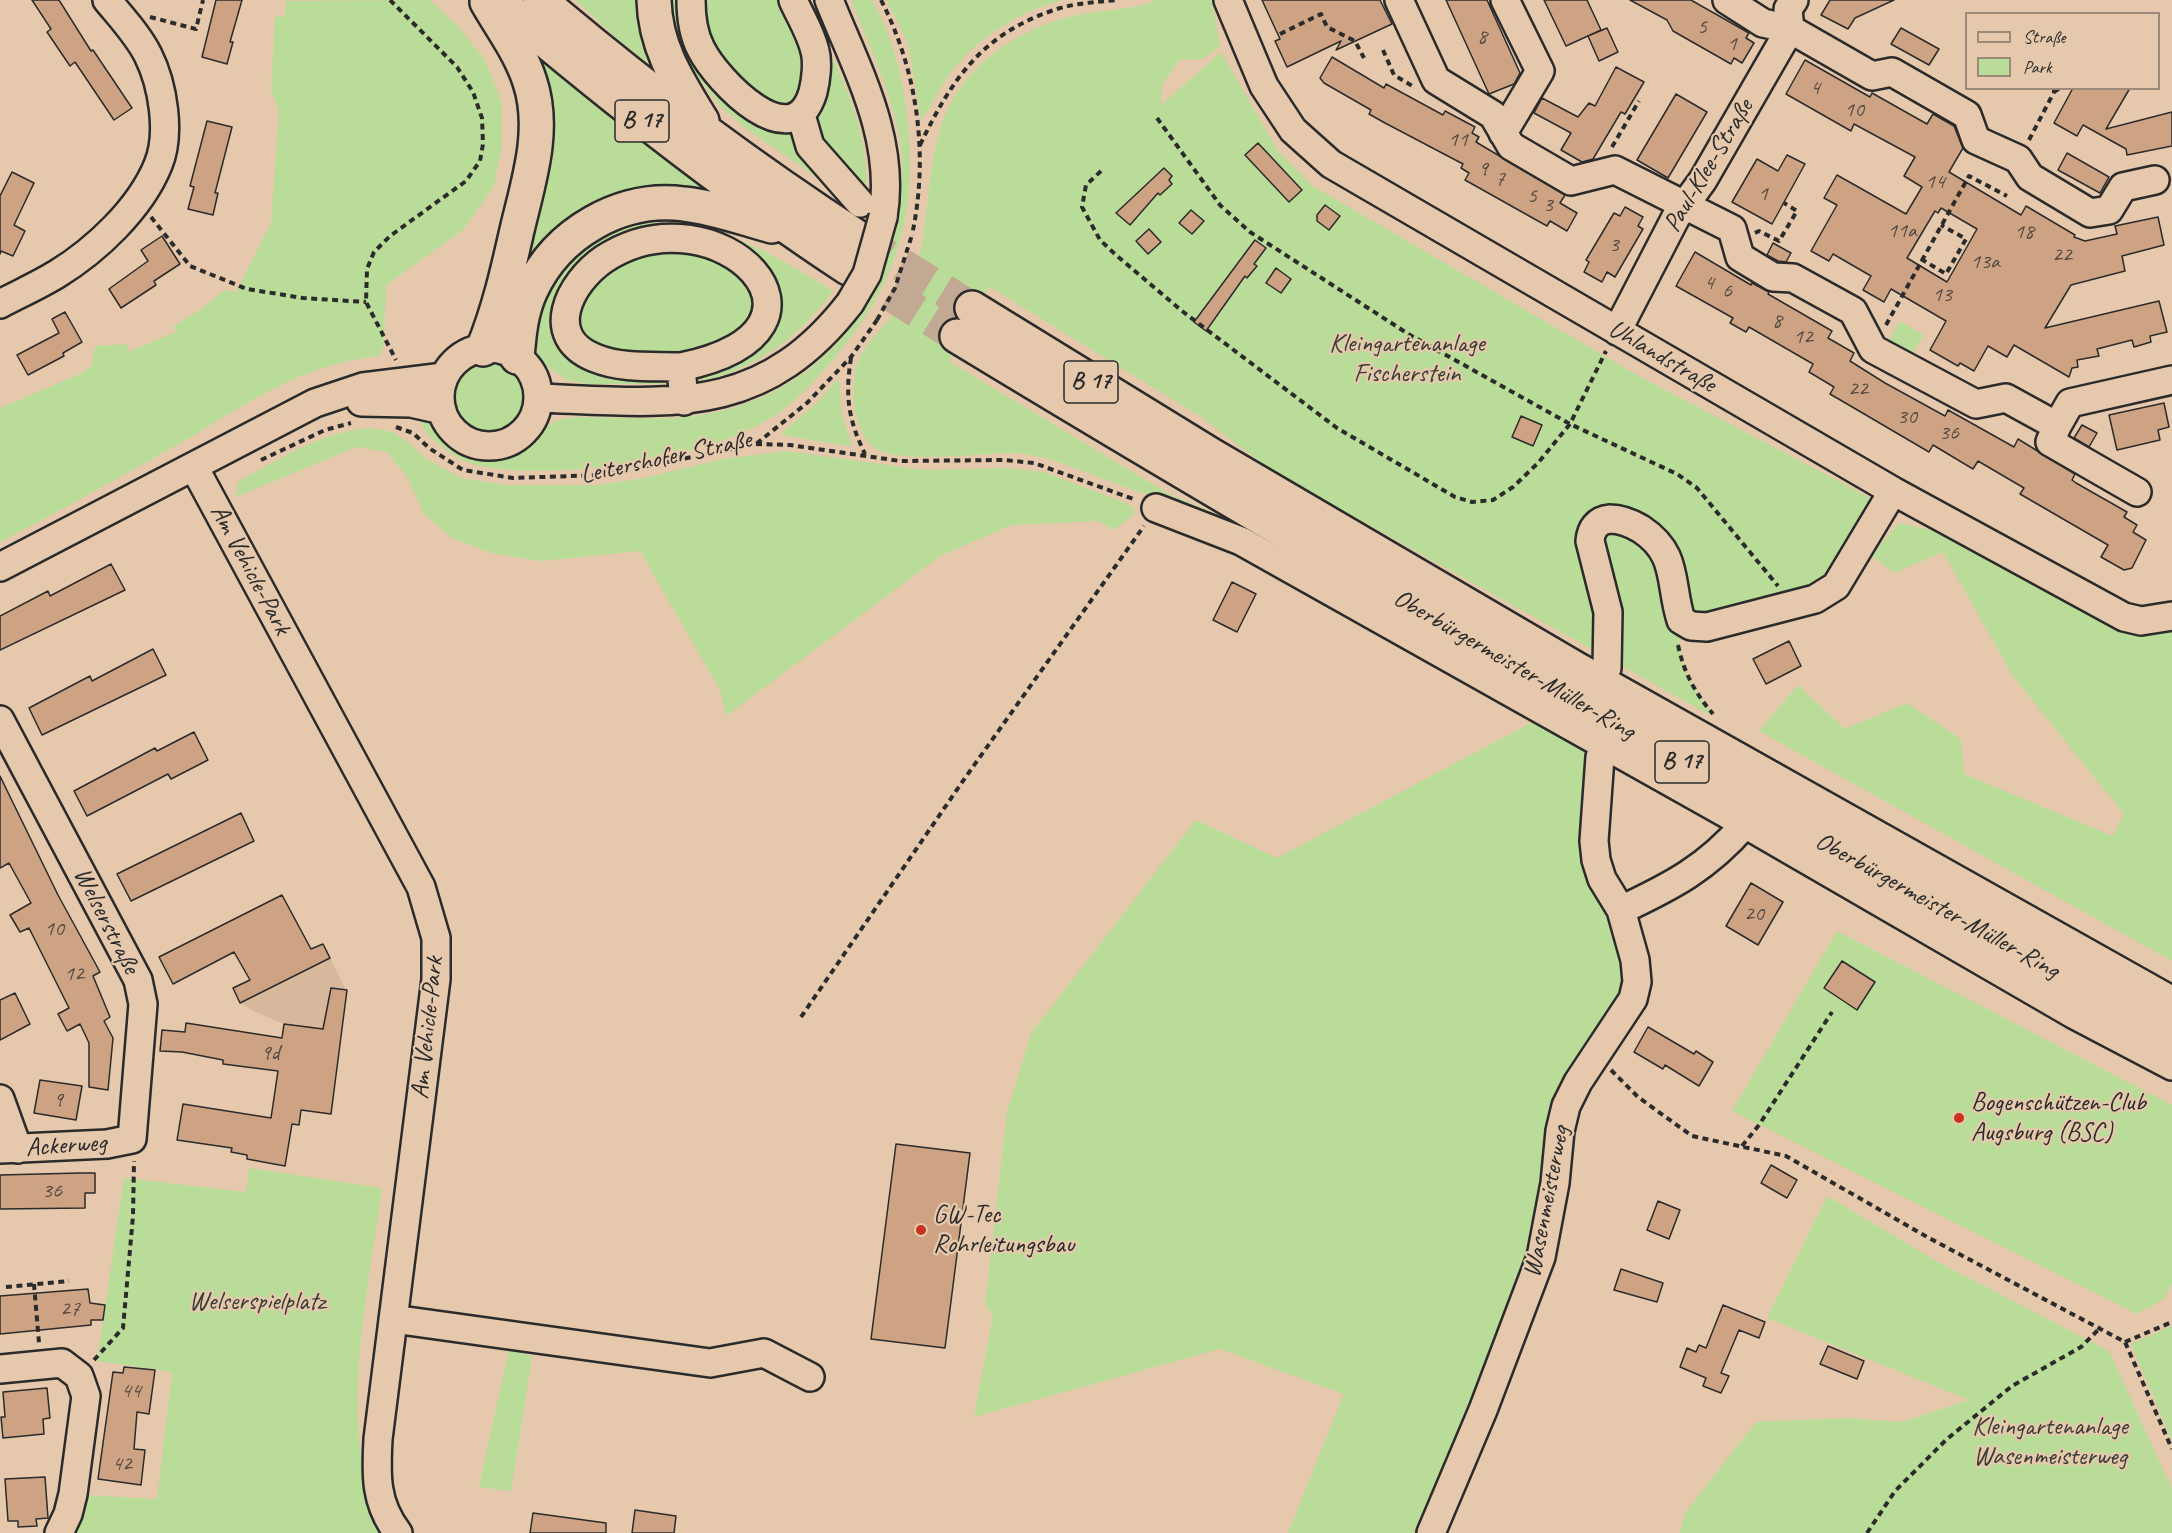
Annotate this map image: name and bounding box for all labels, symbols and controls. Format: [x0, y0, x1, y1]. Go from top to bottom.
legend [1965, 12, 2160, 90]
house number: 5 [1697, 14, 1707, 40]
house number: 8 [1477, 24, 1487, 50]
text: Straße [2023, 26, 2065, 48]
house number: 1 [1727, 31, 1737, 57]
text: Park [2023, 56, 2052, 78]
house number: 4 [1810, 75, 1820, 101]
street label: Paul-Klee-Straße [1657, 94, 1761, 238]
house number: 10 [1844, 97, 1864, 123]
road number: B 17 [615, 100, 669, 142]
house number: 11 [1448, 127, 1468, 153]
house number: 9 [1478, 156, 1488, 182]
house number: 7 [1495, 166, 1505, 192]
house number: 14 [1925, 169, 1945, 195]
house number: 1 [1758, 181, 1768, 207]
house number: 5 [1527, 183, 1537, 209]
house number: 3 [1543, 192, 1553, 218]
house number: 11a [1887, 218, 1917, 244]
house number: 18 [2014, 219, 2034, 245]
house number: 3 [1609, 232, 1619, 258]
house number: 22 [2052, 242, 2072, 268]
house number: 13a [1970, 249, 2000, 275]
house number: 4 [1704, 270, 1714, 296]
house number: 6 [1722, 278, 1732, 304]
house number: 13 [1932, 282, 1952, 308]
house number: 8 [1772, 308, 1782, 334]
street label: Uhlandstraße [1603, 314, 1721, 400]
house number: 12 [1793, 324, 1813, 350]
park label: Kleingartenanlage Fischerstein [1329, 328, 1485, 390]
road number: B 17 [1064, 361, 1118, 403]
house number: 22 [1848, 376, 1868, 402]
house number: 30 [1897, 404, 1917, 430]
house number: 36 [1939, 420, 1959, 446]
street label: Leitershofer Straße [578, 425, 754, 491]
street label: Am Vehicle-Park [203, 500, 297, 640]
street label: Oberbürgermeister-Müller-Ring [1387, 583, 1641, 747]
road number: B 17 [1655, 741, 1709, 783]
street label: Oberbürgermeister-Müller-Ring [1810, 826, 2064, 986]
street label: Welserstraße [66, 863, 146, 979]
house number: 20 [1744, 901, 1764, 927]
house number: 10 [44, 916, 64, 942]
street label: Am Vehicle-Park [405, 955, 451, 1101]
house number: 12 [64, 961, 84, 987]
house number: 9d [261, 1040, 279, 1066]
house number: 9 [53, 1087, 63, 1113]
place label: Bogenschützen-Club Augsburg (BSC) [1971, 1087, 2146, 1148]
marker: Bogenschützen-Club Augsburg (BSC) [1952, 1111, 1966, 1125]
street label: Wasenmeisterweg [1517, 1124, 1577, 1280]
street label: Ackerweg [25, 1128, 107, 1164]
house number: 36 [42, 1178, 62, 1204]
place label: GW-Tec Rohrleitungsbau [933, 1199, 1074, 1260]
marker: GW-Tec Rohrleitungsbau [914, 1223, 928, 1237]
park label: Welserspielplatz [189, 1286, 325, 1318]
house number: 27 [60, 1296, 80, 1322]
house number: 44 [121, 1378, 141, 1404]
park label: Kleingartenanlage Wasenmeisterweg [1972, 1411, 2128, 1472]
house number: 42 [112, 1451, 132, 1477]

